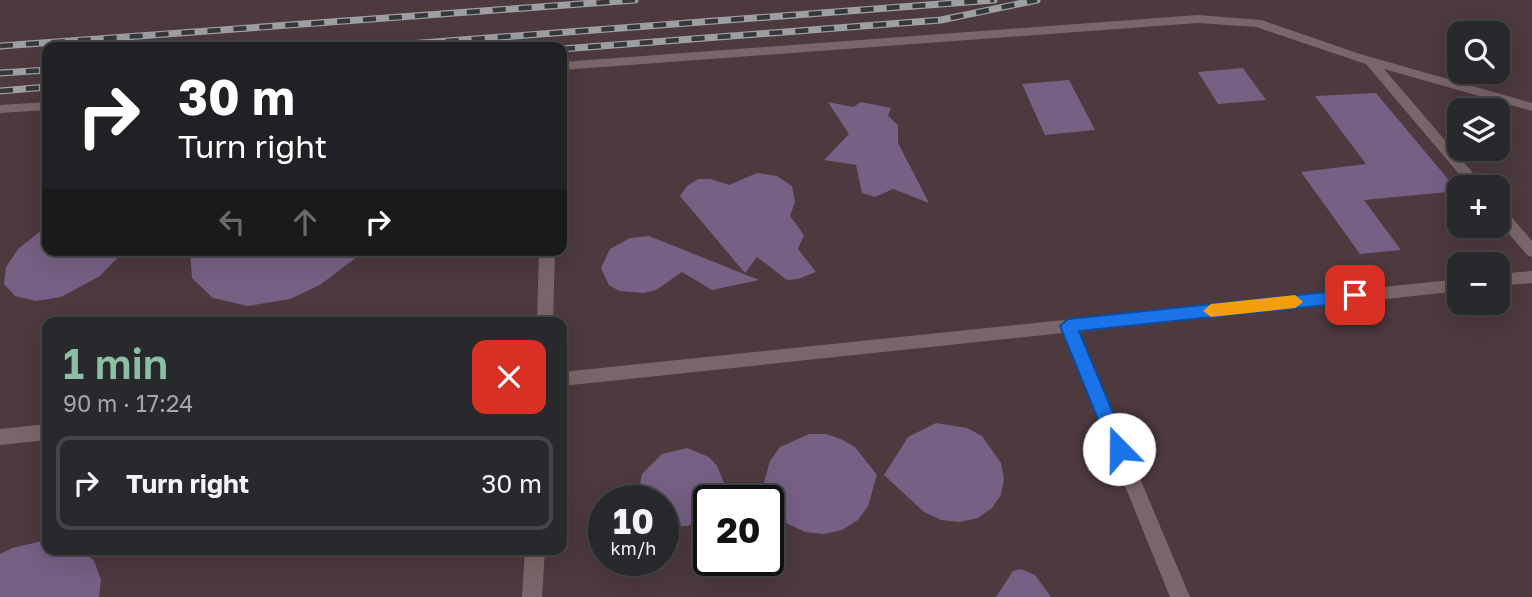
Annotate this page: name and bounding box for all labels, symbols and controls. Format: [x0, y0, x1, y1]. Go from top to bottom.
map controls [1447, 21, 1510, 315]
button: search [1447, 21, 1510, 84]
text: 30 m [178, 67, 295, 126]
icon: right [63, 70, 154, 161]
button: layers [1447, 98, 1510, 161]
text: Turn right [178, 127, 327, 165]
button: + [1447, 175, 1510, 238]
icon: left [213, 203, 251, 241]
icon: ahead [286, 203, 324, 241]
icon: right [359, 203, 397, 241]
button: − [1447, 252, 1510, 315]
pin [1325, 265, 1385, 325]
icon: arrive [1336, 276, 1374, 314]
text: 1 min [63, 338, 168, 388]
button: close [472, 340, 546, 414]
text: 90 m · 17:24 [63, 389, 193, 417]
position arrow [1082, 412, 1156, 486]
icon: right [67, 464, 105, 502]
text: Turn right [126, 468, 249, 499]
text: 30 m [481, 468, 542, 499]
speed limit sign: 20 [693, 485, 784, 576]
text: 10 [613, 500, 654, 542]
text: km/h [611, 537, 656, 559]

